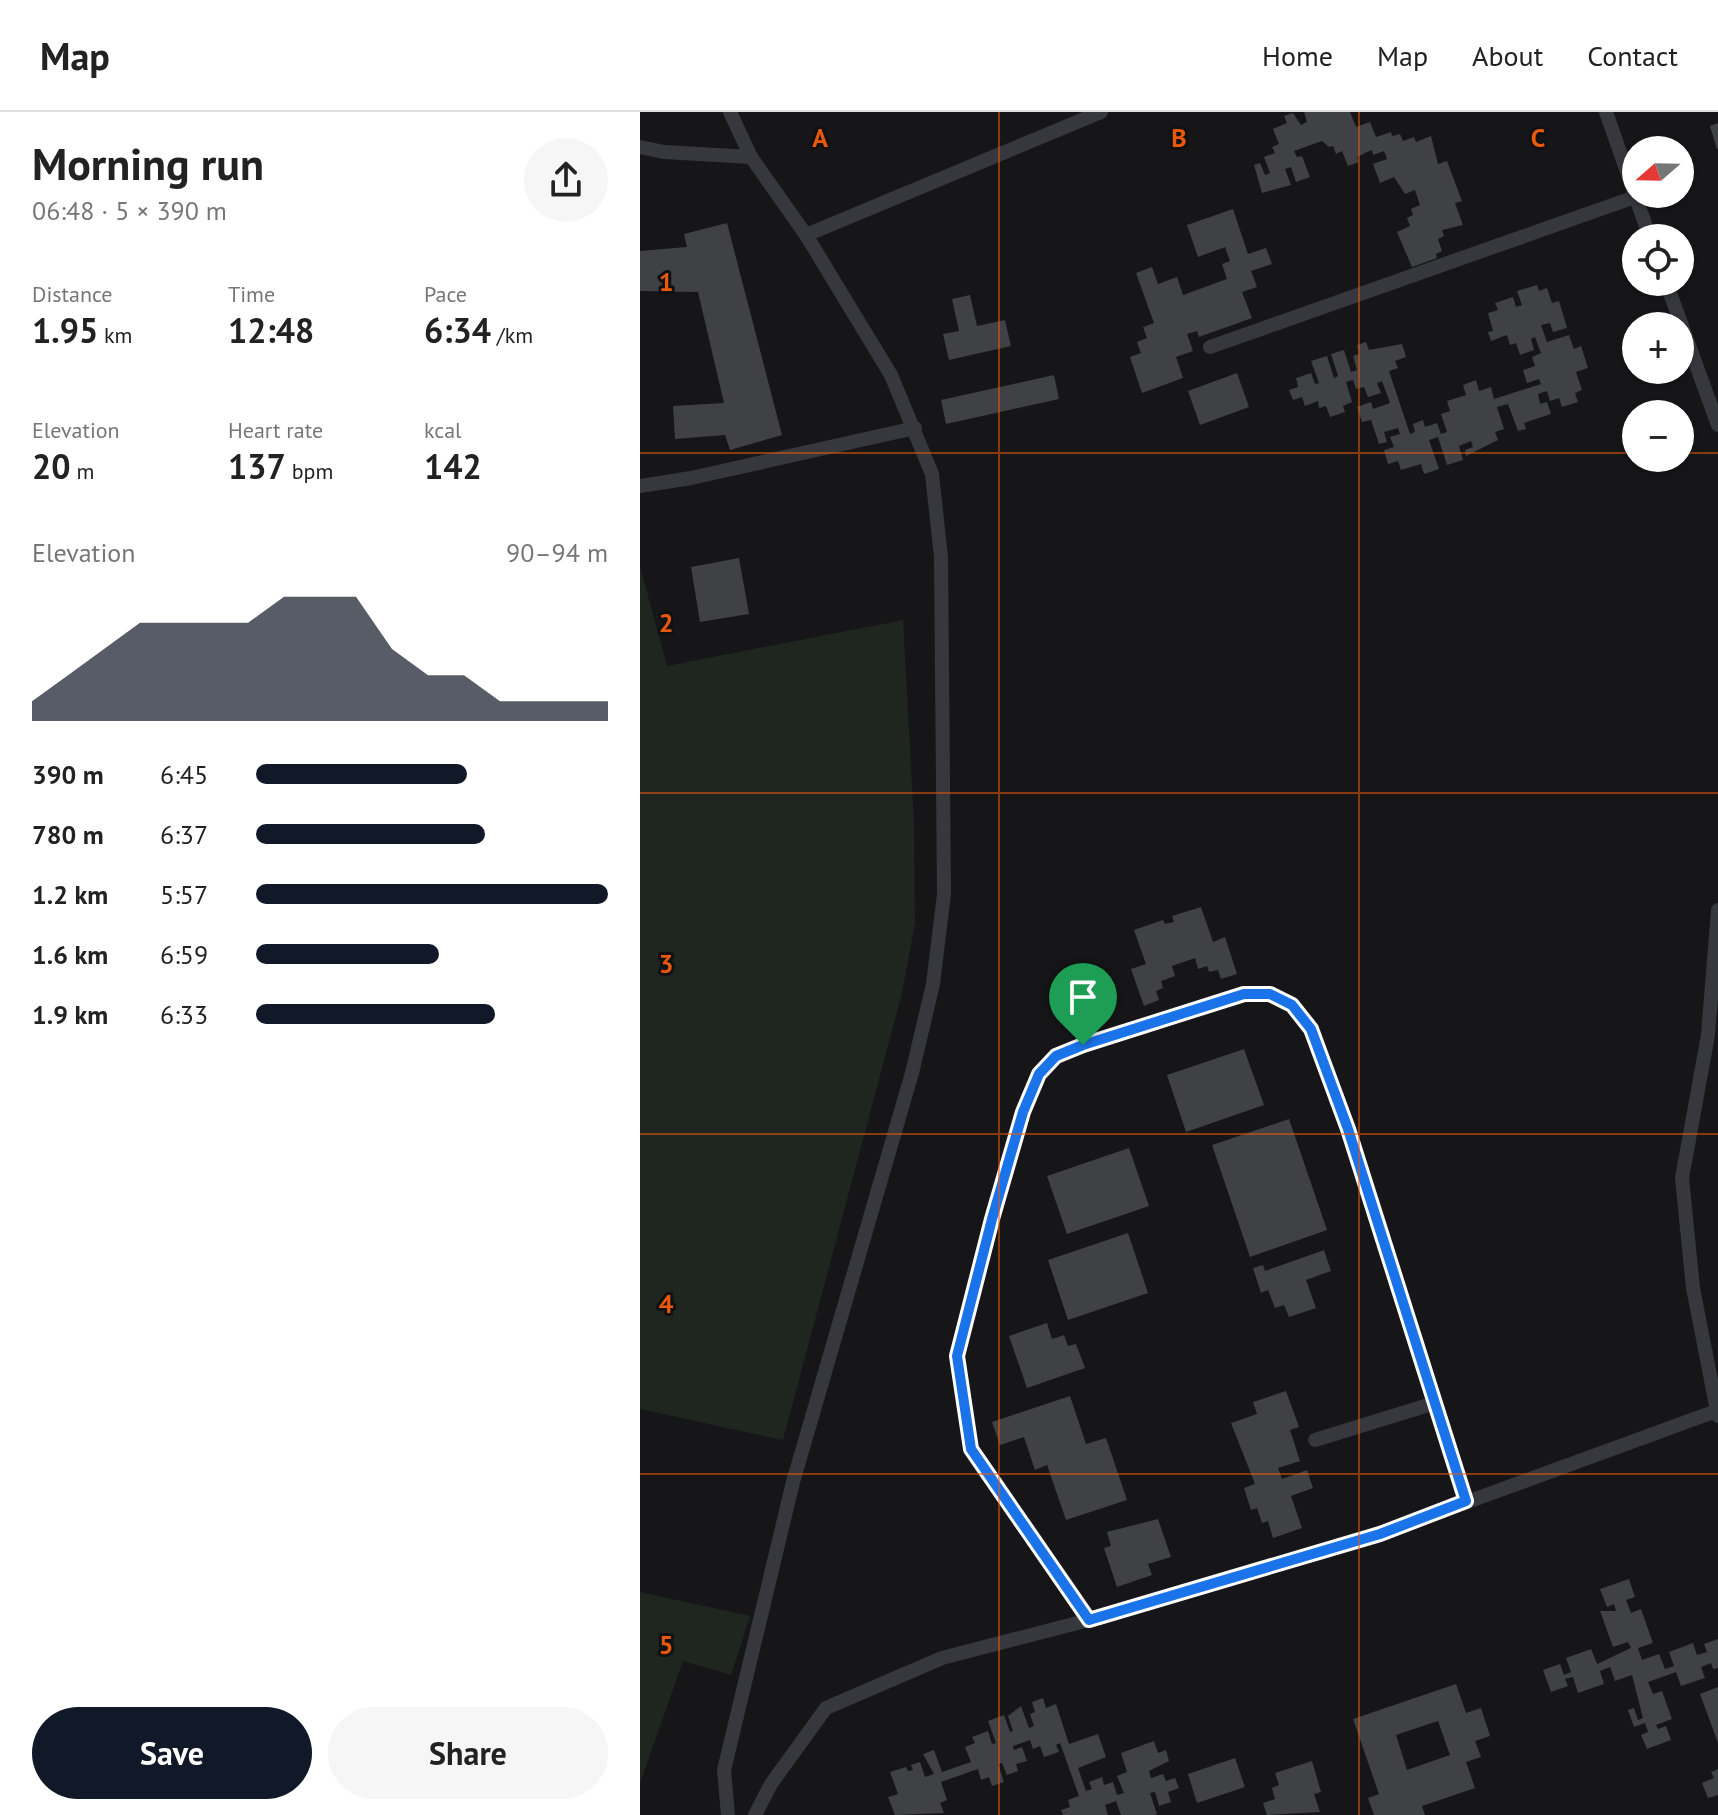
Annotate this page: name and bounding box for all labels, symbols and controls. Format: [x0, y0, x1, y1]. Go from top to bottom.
text: Map [40, 31, 110, 80]
text: Home [1262, 37, 1333, 74]
text: Map [1377, 37, 1428, 74]
text: About [1472, 37, 1543, 74]
text: Contact [1587, 37, 1678, 74]
text: A [812, 121, 828, 154]
text: B [1171, 121, 1187, 154]
text: C [1531, 121, 1545, 154]
text: Morning run [32, 135, 264, 192]
north arrow [1622, 136, 1694, 208]
map controls [1622, 136, 1694, 472]
button: share [524, 138, 608, 222]
text: 06:48 · 5 × 390 m [32, 194, 227, 227]
button: locate [1622, 224, 1694, 296]
text: 1 [659, 265, 673, 298]
text: Distance [32, 280, 113, 308]
text: Time [228, 280, 275, 308]
text: Pace [424, 280, 467, 308]
text: 1.95 [32, 308, 98, 352]
text: 12:48 [228, 308, 314, 352]
text: 6:34 [424, 308, 491, 352]
button: + [1622, 312, 1694, 384]
text: km [98, 321, 132, 349]
text: /km [491, 321, 533, 349]
button: − [1622, 400, 1694, 472]
text: Elevation [32, 416, 120, 444]
text: Heart rate [228, 416, 323, 444]
text: kcal [424, 416, 462, 444]
text: 20 [32, 444, 71, 488]
text: 137 [228, 444, 286, 488]
text: 142 [424, 444, 482, 488]
text: m [71, 457, 94, 485]
text: bpm [286, 457, 333, 485]
text: Elevation [32, 536, 136, 569]
text: 90–94 m [506, 536, 608, 569]
text: 2 [659, 606, 673, 639]
text: 390 m [32, 758, 104, 791]
text: 6:45 [160, 758, 208, 791]
text: 780 m [32, 818, 104, 851]
text: 6:37 [160, 818, 208, 851]
text: 1.2 km [32, 878, 108, 911]
text: 5:57 [160, 878, 208, 911]
text: 1.6 km [32, 938, 108, 971]
text: 6:59 [160, 938, 208, 971]
text: 3 [659, 947, 673, 980]
pin [1049, 963, 1117, 1045]
icon: arrive [1061, 975, 1105, 1019]
text: 1.9 km [32, 998, 108, 1031]
text: 6:33 [160, 998, 208, 1031]
text: 4 [659, 1287, 674, 1320]
text: 5 [659, 1628, 673, 1661]
button: Save [32, 1707, 312, 1799]
button: Share [328, 1707, 608, 1799]

